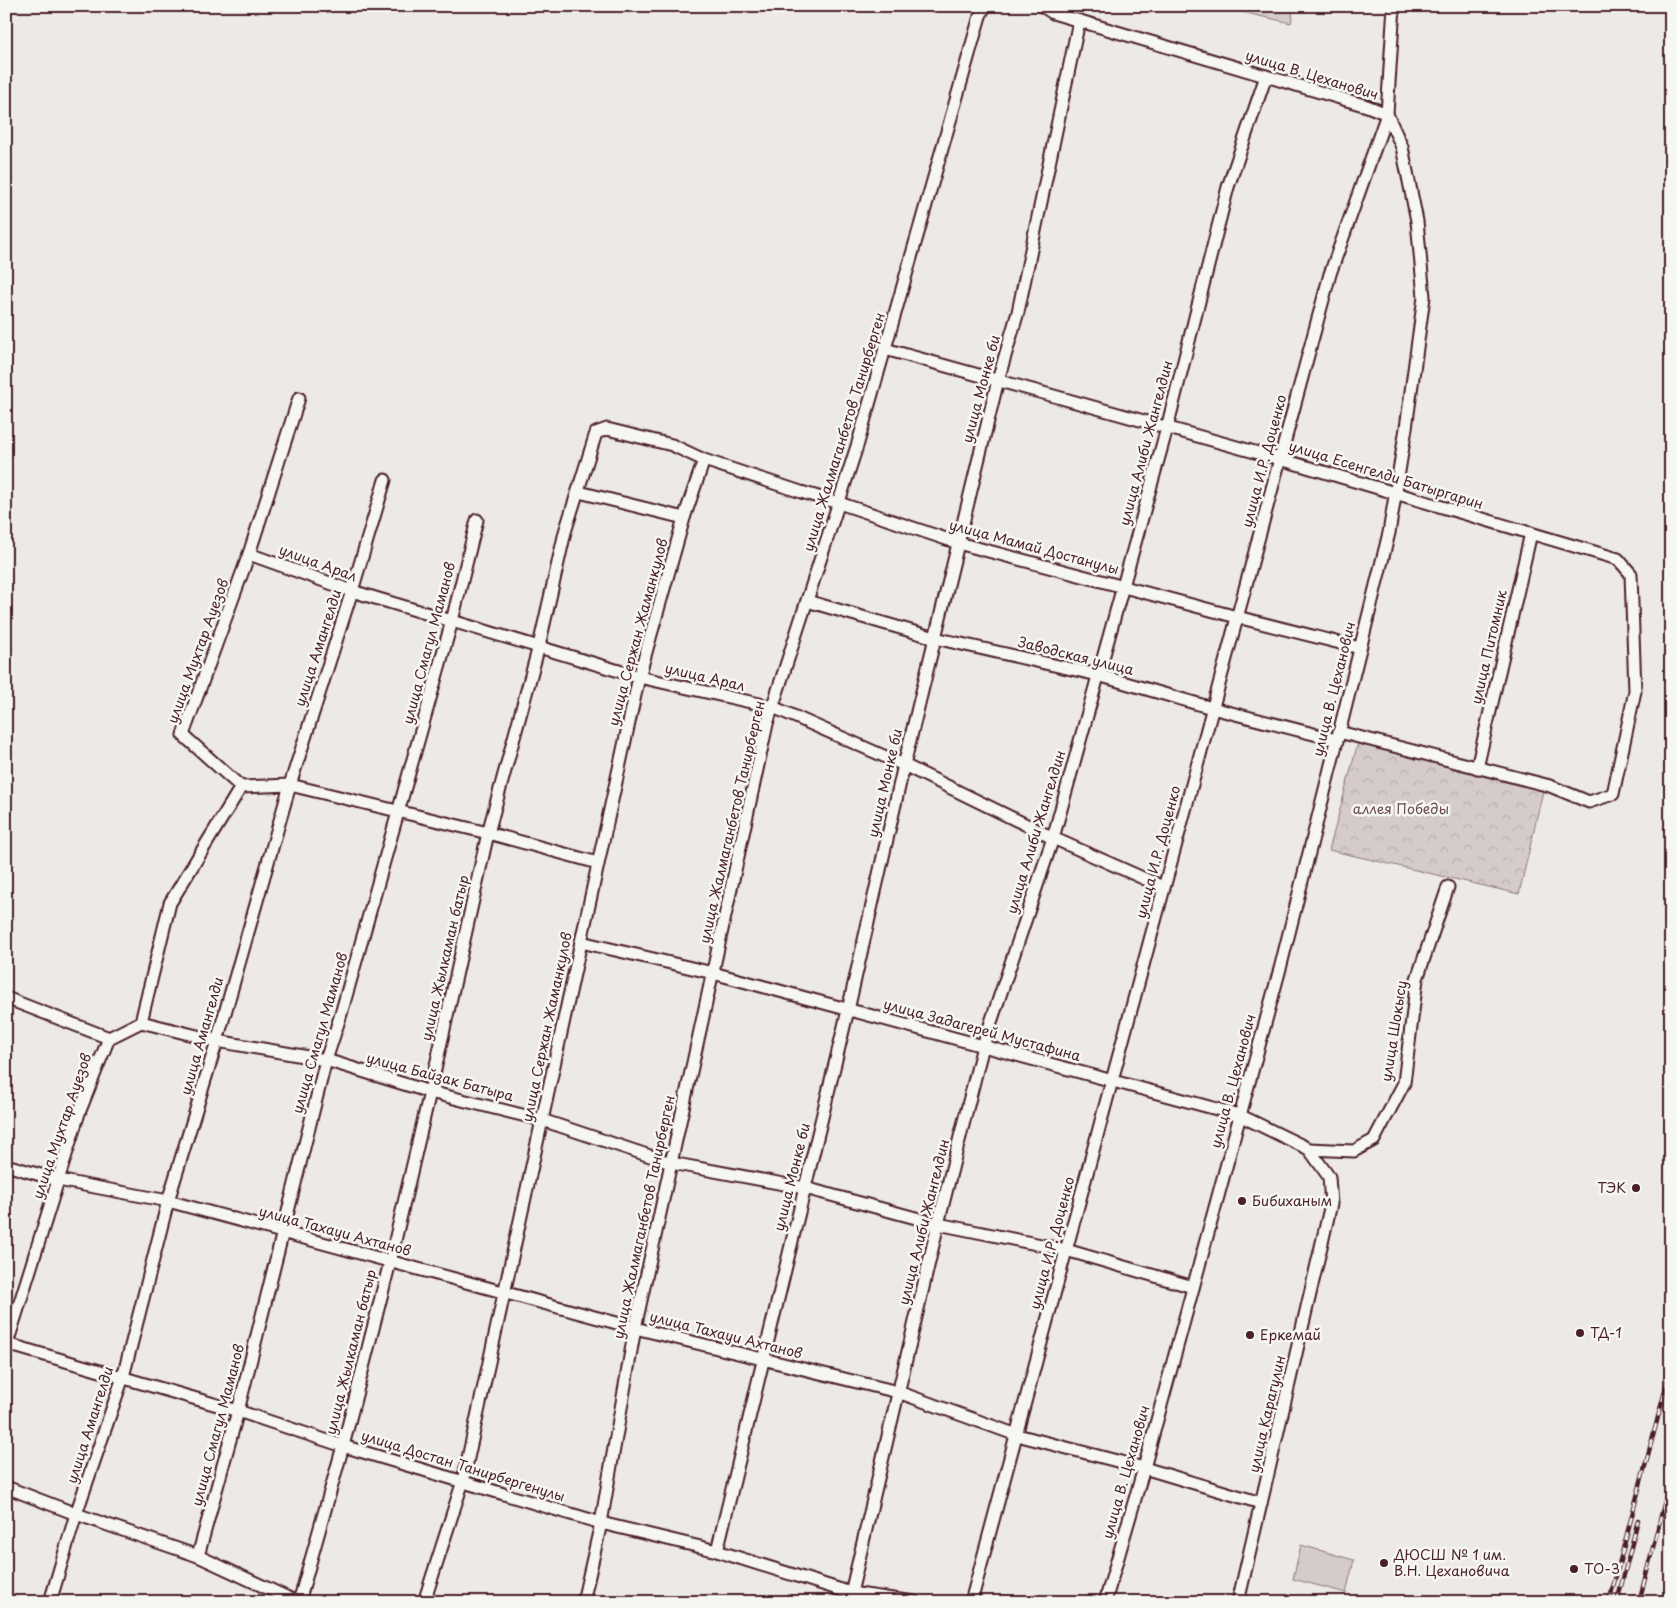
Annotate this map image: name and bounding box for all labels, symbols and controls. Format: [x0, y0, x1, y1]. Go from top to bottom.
street label: улица В. Цеханович [1243, 44, 1381, 105]
street label: улица Жалмаганбетов Танирберген [797, 310, 890, 554]
street label: улица Монке би [956, 333, 1005, 445]
street label: улица Алиби Жангелдин [1113, 358, 1178, 528]
street label: улица И.Р. Доценко [1236, 392, 1291, 530]
street label: улица Есенгелди Батыргарин [1286, 435, 1486, 514]
street label: улица Мамай Достанулы [947, 514, 1121, 579]
street label: улица Сержан Жаманкулов [602, 536, 673, 728]
street label: улица Арал [276, 539, 360, 586]
street label: улица Смагул Маманов [397, 560, 460, 726]
street label: улица Мухтар Ауезов [162, 575, 234, 726]
street label: улица Амангелди [289, 587, 346, 709]
street label: улица Питомник [1465, 587, 1512, 706]
street label: улица В. Цеханович [1307, 619, 1360, 758]
street label: Заводская улица [1016, 631, 1136, 680]
street label: улица Арал [663, 657, 747, 696]
street label: улица Жалмаганбетов Танирберген [693, 698, 770, 945]
street label: улица Монке би [862, 726, 907, 839]
street label: улица Алиби Жангелдин [1001, 747, 1070, 916]
street label: улица И.Р. Доценко [1130, 783, 1185, 921]
park label: аллея Победы [1353, 798, 1449, 819]
street label: улица Жылкаман батыр [415, 873, 474, 1043]
street label: улица Сержан Жаманкулов [516, 930, 577, 1124]
street label: улица Смагул Маманов [286, 950, 353, 1116]
street label: улица Амангелди [175, 974, 228, 1097]
street label: улица Шокысу [1375, 979, 1412, 1083]
street label: улица Задагерей Мустафина [881, 993, 1083, 1066]
street label: улица В. Цеханович [1205, 1011, 1261, 1150]
street label: улица Байзак Батыра [364, 1047, 516, 1106]
street label: улица Мухтар Ауезов [27, 1050, 96, 1202]
street label: улица Жалмаганбетов Танирберген [607, 1093, 680, 1341]
street label: улица Монке би [768, 1121, 815, 1233]
street label: улица Алиби Жангелдин [893, 1137, 954, 1307]
street label: улица И.Р. Доценко [1024, 1174, 1079, 1312]
place label: ТЭК [1597, 1177, 1626, 1198]
marker: ТЭК [1630, 1182, 1642, 1194]
place label: Бибиханым [1252, 1190, 1332, 1211]
marker: Бибиханым [1236, 1195, 1248, 1207]
street label: улица Тахауи Ахтанов [257, 1200, 413, 1261]
street label: улица Жылкаман батыр [320, 1267, 381, 1437]
street label: улица Тахауи Ахтанов [648, 1305, 805, 1364]
place label: ТД-1 [1590, 1322, 1622, 1343]
place label: Еркемай [1260, 1324, 1321, 1345]
marker: ТД-1 [1574, 1327, 1586, 1339]
marker: Еркемай [1244, 1329, 1256, 1341]
street label: улица Смагул Маманов [186, 1342, 249, 1508]
street label: улица Карагулин [1243, 1353, 1290, 1475]
street label: улица Амангелди [61, 1364, 118, 1486]
street label: улица В. Цеханович [1096, 1403, 1155, 1541]
street label: улица Достан Танирбергенулы [359, 1424, 568, 1507]
place label: ДЮСШ № 1 им. В.Н. Цехановича [1393, 1544, 1510, 1581]
marker: ДЮСШ № 1 им. В.Н. Цехановича [1378, 1557, 1390, 1569]
place label: ТО-3 [1584, 1558, 1620, 1579]
marker: ТО-3 [1568, 1563, 1580, 1575]

